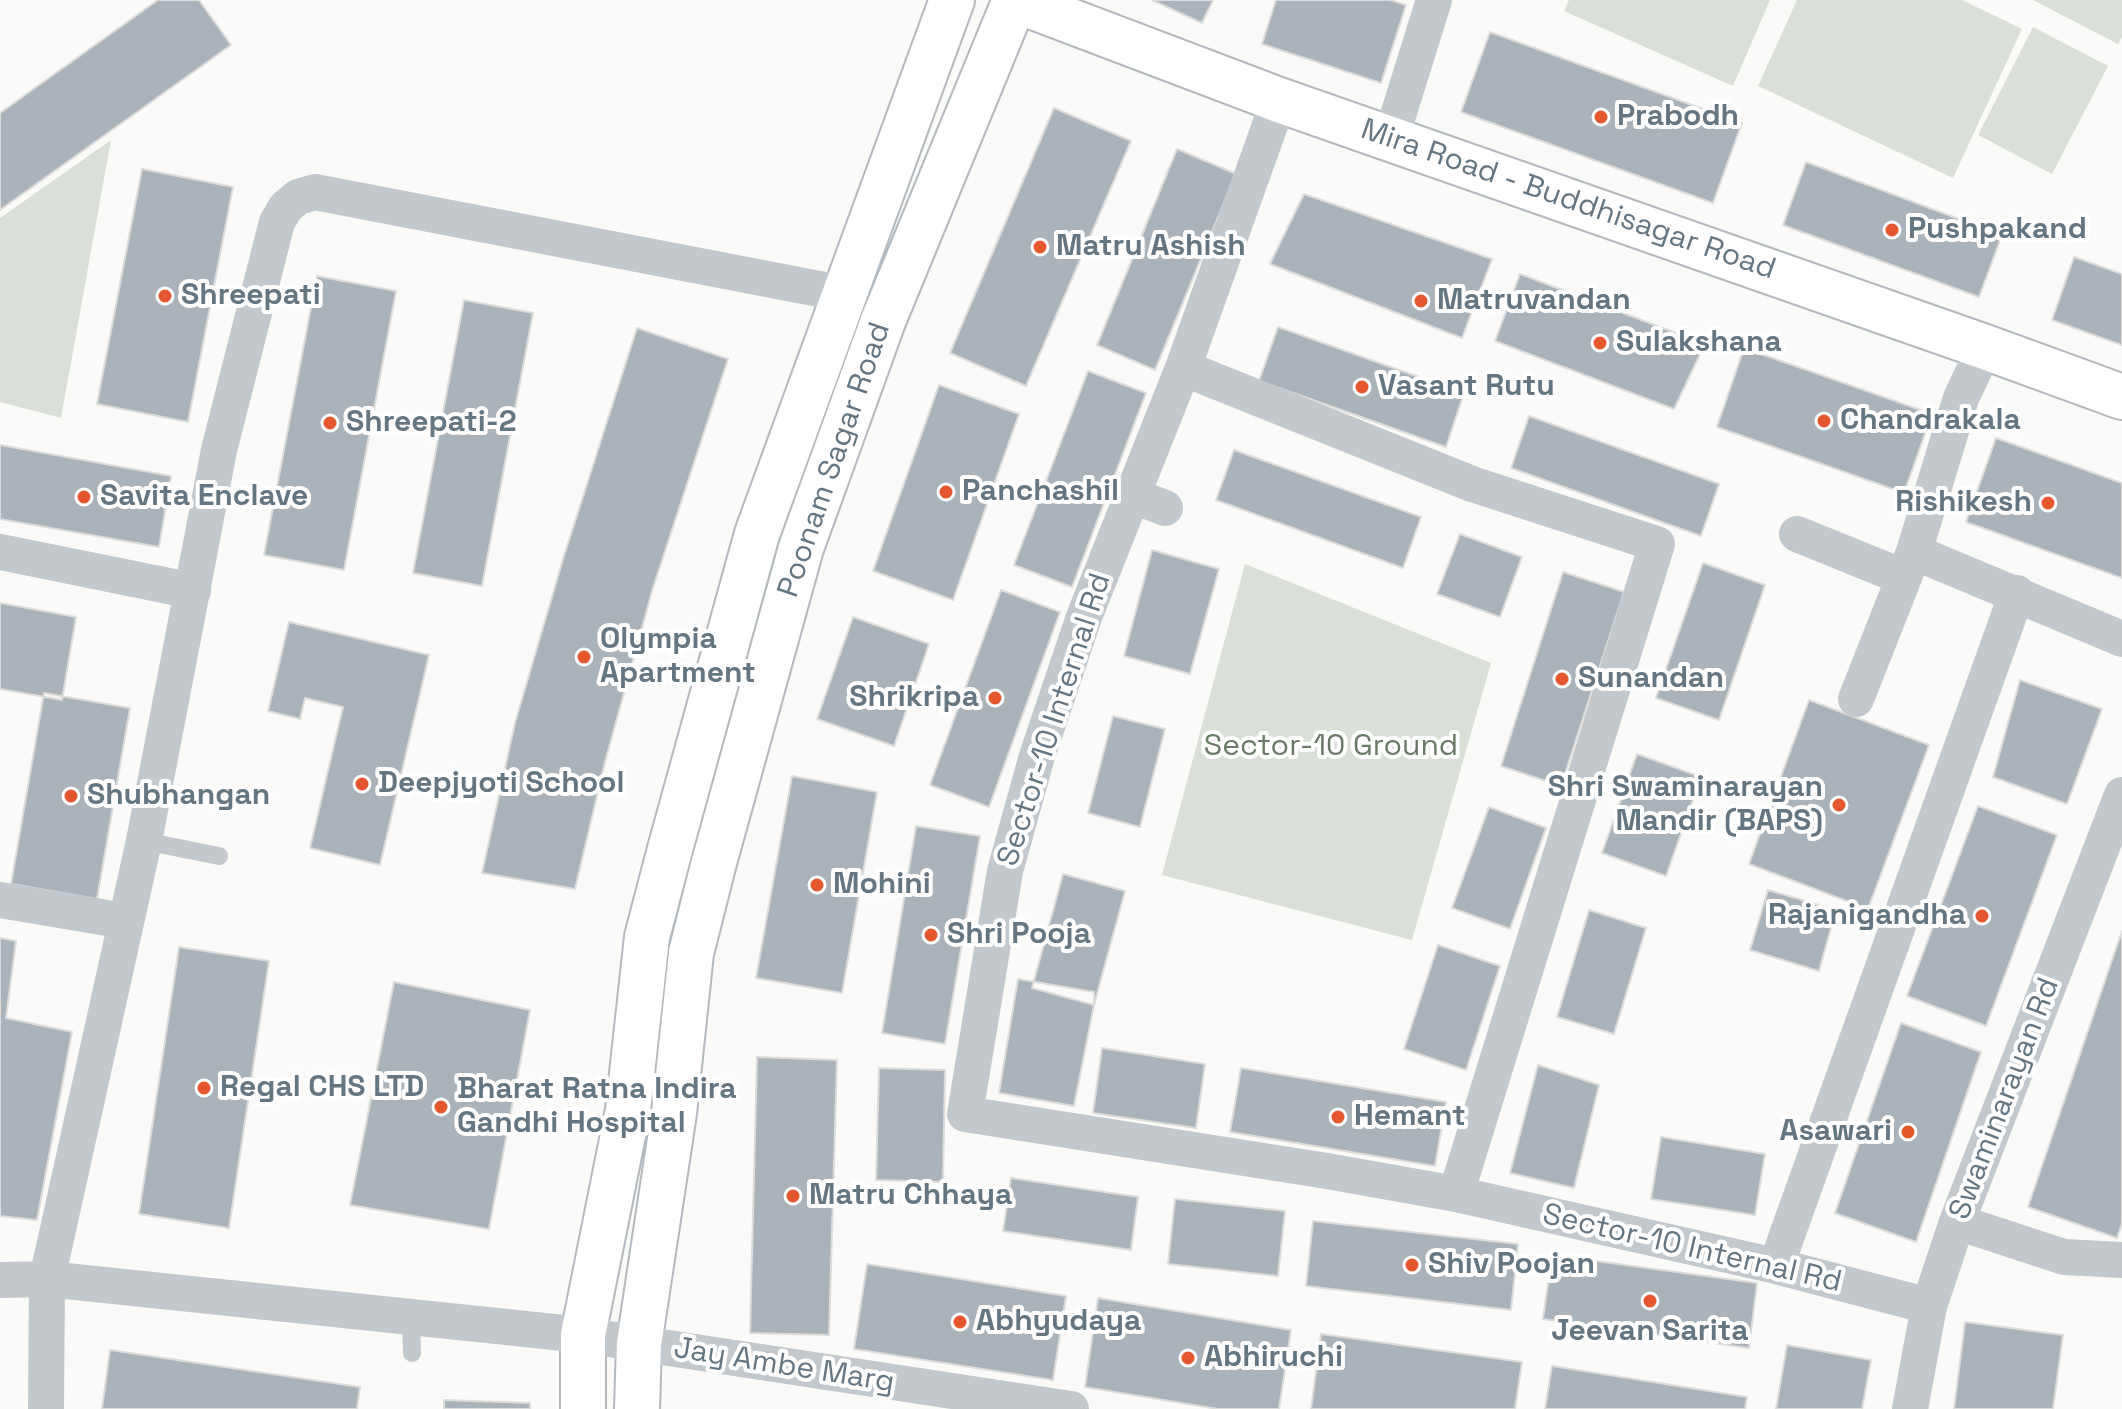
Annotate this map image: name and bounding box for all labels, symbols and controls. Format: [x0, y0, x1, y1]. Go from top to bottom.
place label: Prabodh [1617, 99, 1739, 135]
marker: Prabodh [1592, 108, 1610, 126]
street label: Mira Road - Buddhisagar Road [1356, 112, 1780, 288]
place label: Pushpakand [1908, 212, 2087, 248]
marker: Pushpakand [1883, 221, 1901, 239]
place label: Matru Ashish [1056, 229, 1246, 265]
marker: Matru Ashish [1031, 238, 1049, 256]
place label: Shreepati [181, 278, 321, 314]
place label: Matruvandan [1437, 283, 1631, 319]
marker: Shreepati [156, 287, 174, 305]
marker: Matruvandan [1412, 292, 1430, 310]
street label: Poonam Sagar Road [771, 318, 899, 602]
place label: Sulakshana [1616, 325, 1782, 361]
marker: Sulakshana [1591, 334, 1609, 352]
place label: Vasant Rutu [1378, 369, 1555, 405]
marker: Vasant Rutu [1353, 378, 1371, 396]
place label: Chandrakala [1840, 403, 2021, 439]
place label: Shreepati-2 [346, 405, 516, 441]
marker: Chandrakala [1815, 412, 1833, 430]
marker: Shreepati-2 [321, 414, 339, 432]
place label: Panchashil [962, 474, 1119, 510]
place label: Savita Enclave [100, 479, 308, 515]
marker: Panchashil [937, 483, 955, 501]
place label: Rishikesh [1895, 485, 2032, 521]
marker: Savita Enclave [75, 488, 93, 506]
marker: Rishikesh [2039, 494, 2057, 512]
street label: Sector-10 Internal Rd [991, 569, 1119, 871]
place label: Olympia Apartment [600, 622, 756, 692]
marker: Olympia Apartment [575, 648, 593, 666]
place label: Sunandan [1578, 661, 1724, 697]
marker: Sunandan [1553, 670, 1571, 688]
place label: Shrikripa [849, 680, 979, 716]
marker: Shrikripa [986, 689, 1004, 707]
park label: Sector-10 Ground [1204, 729, 1458, 765]
place label: Deepjyoti School [378, 766, 624, 802]
place label: Shri Swaminarayan Mandir (BAPS) [1548, 770, 1823, 840]
marker: Deepjyoti School [353, 775, 371, 793]
place label: Shubhangan [87, 778, 270, 814]
marker: Shubhangan [62, 787, 80, 805]
marker: Shri Swaminarayan Mandir (BAPS) [1830, 796, 1848, 814]
place label: Mohini [833, 867, 931, 903]
marker: Mohini [808, 876, 826, 894]
place label: Rajanigandha [1768, 898, 1966, 934]
marker: Rajanigandha [1973, 907, 1991, 925]
place label: Shri Pooja [947, 917, 1091, 953]
marker: Shri Pooja [922, 926, 940, 944]
street label: Swaminarayan Rd [1942, 973, 2068, 1225]
place label: Regal CHS LTD [220, 1070, 424, 1106]
place label: Bharat Ratna Indira Gandhi Hospital [457, 1072, 737, 1142]
marker: Regal CHS LTD [195, 1079, 213, 1097]
marker: Bharat Ratna Indira Gandhi Hospital [432, 1098, 450, 1116]
place label: Hemant [1354, 1099, 1466, 1135]
marker: Hemant [1329, 1108, 1347, 1126]
place label: Asawari [1779, 1114, 1892, 1150]
marker: Asawari [1899, 1123, 1917, 1141]
place label: Matru Chhaya [809, 1178, 1012, 1214]
marker: Matru Chhaya [784, 1187, 802, 1205]
street label: Sector-10 Internal Rd [1539, 1197, 1845, 1301]
place label: Shiv Poojan [1428, 1247, 1595, 1283]
marker: Shiv Poojan [1403, 1256, 1421, 1274]
marker: Jeevan Sarita [1641, 1292, 1659, 1310]
place label: Abhyudaya [976, 1304, 1141, 1340]
marker: Abhyudaya [951, 1313, 969, 1331]
place label: Jeevan Sarita [1551, 1314, 1749, 1350]
street label: Jay Ambe Marg [671, 1331, 897, 1401]
place label: Abhiruchi [1204, 1340, 1343, 1376]
marker: Abhiruchi [1179, 1349, 1197, 1367]

